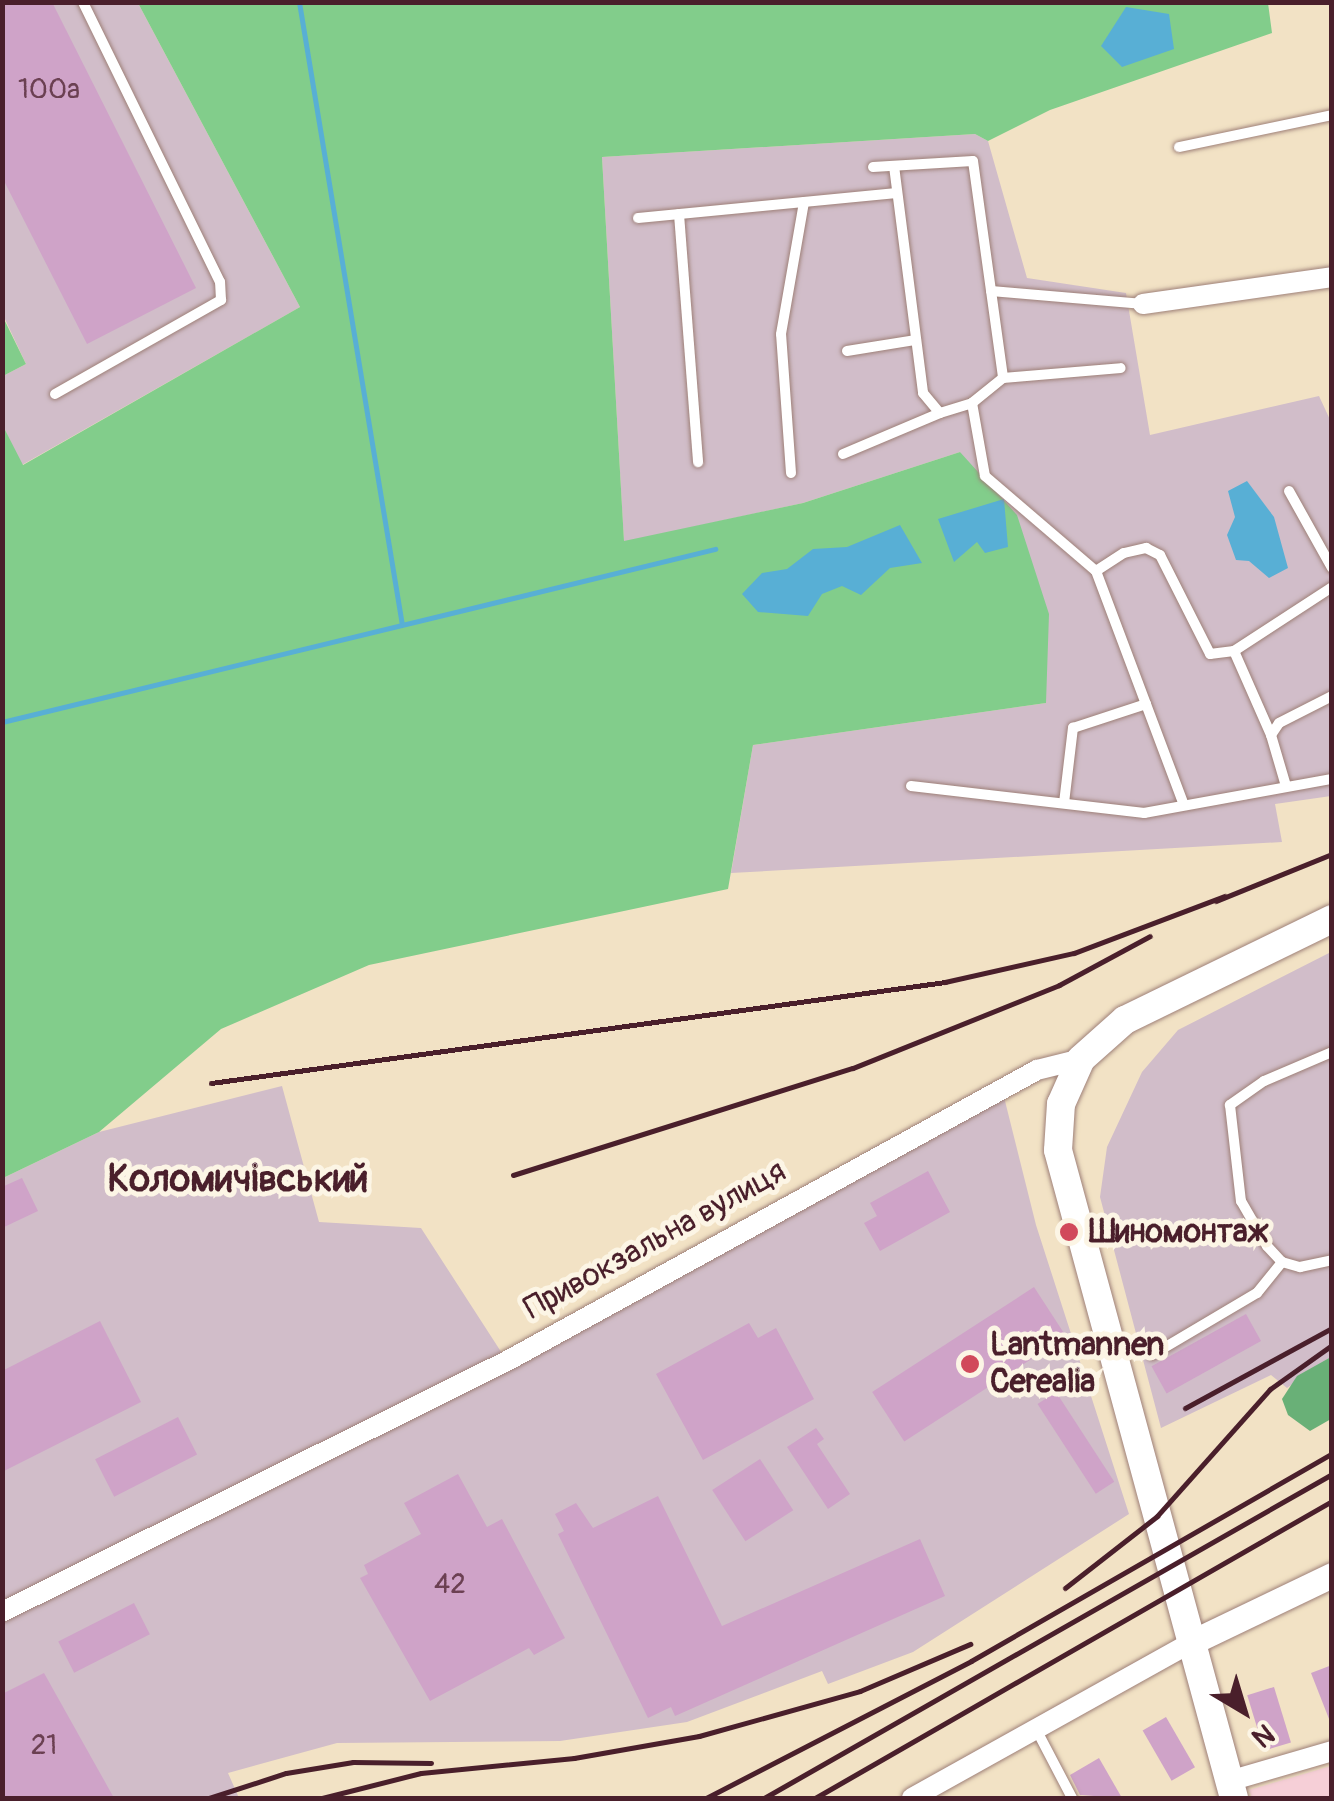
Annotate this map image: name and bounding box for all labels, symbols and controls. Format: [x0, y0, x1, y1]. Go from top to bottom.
house number: 100а [18, 73, 80, 107]
street label: Привокзальна вулиця [517, 1152, 793, 1328]
district label: Коломичівський [108, 1157, 368, 1203]
place label: Шиномонтаж [1089, 1213, 1268, 1251]
marker: Шиномонтаж [1058, 1221, 1080, 1243]
place label: Lantmannen Cerealia [990, 1327, 1164, 1402]
marker: Lantmannen Cerealia [959, 1353, 981, 1375]
house number: 42 [434, 1568, 466, 1602]
north arrow [1194, 1661, 1294, 1761]
text: N [1245, 1715, 1281, 1755]
house number: 21 [31, 1729, 57, 1763]

